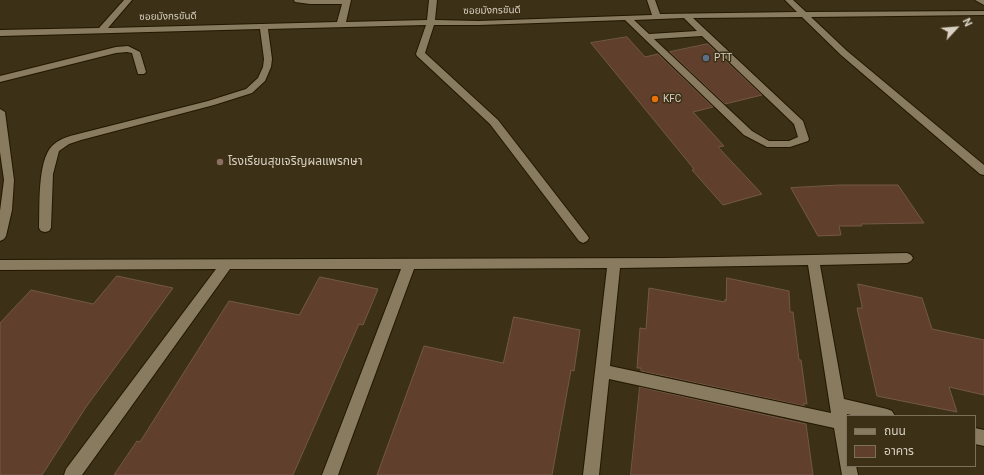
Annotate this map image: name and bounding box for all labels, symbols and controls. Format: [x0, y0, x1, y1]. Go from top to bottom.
street label: ซอยมังกรขันดี [463, 5, 521, 17]
north arrow [936, 8, 976, 48]
street label: ซอยมังกรขันดี [139, 11, 197, 23]
text: N [960, 16, 975, 29]
place label: PTT [714, 52, 732, 64]
marker: PTT [701, 53, 711, 63]
place label: KFC [663, 93, 681, 105]
marker: KFC [650, 94, 660, 104]
place label: โรงเรียนสุขเจริญผลแพรกษา [228, 155, 363, 169]
marker: โรงเรียนสุขเจริญผลแพรกษา [215, 157, 225, 167]
legend [846, 415, 976, 467]
text: ถนน [884, 424, 906, 438]
text: อาคาร [884, 444, 914, 458]

